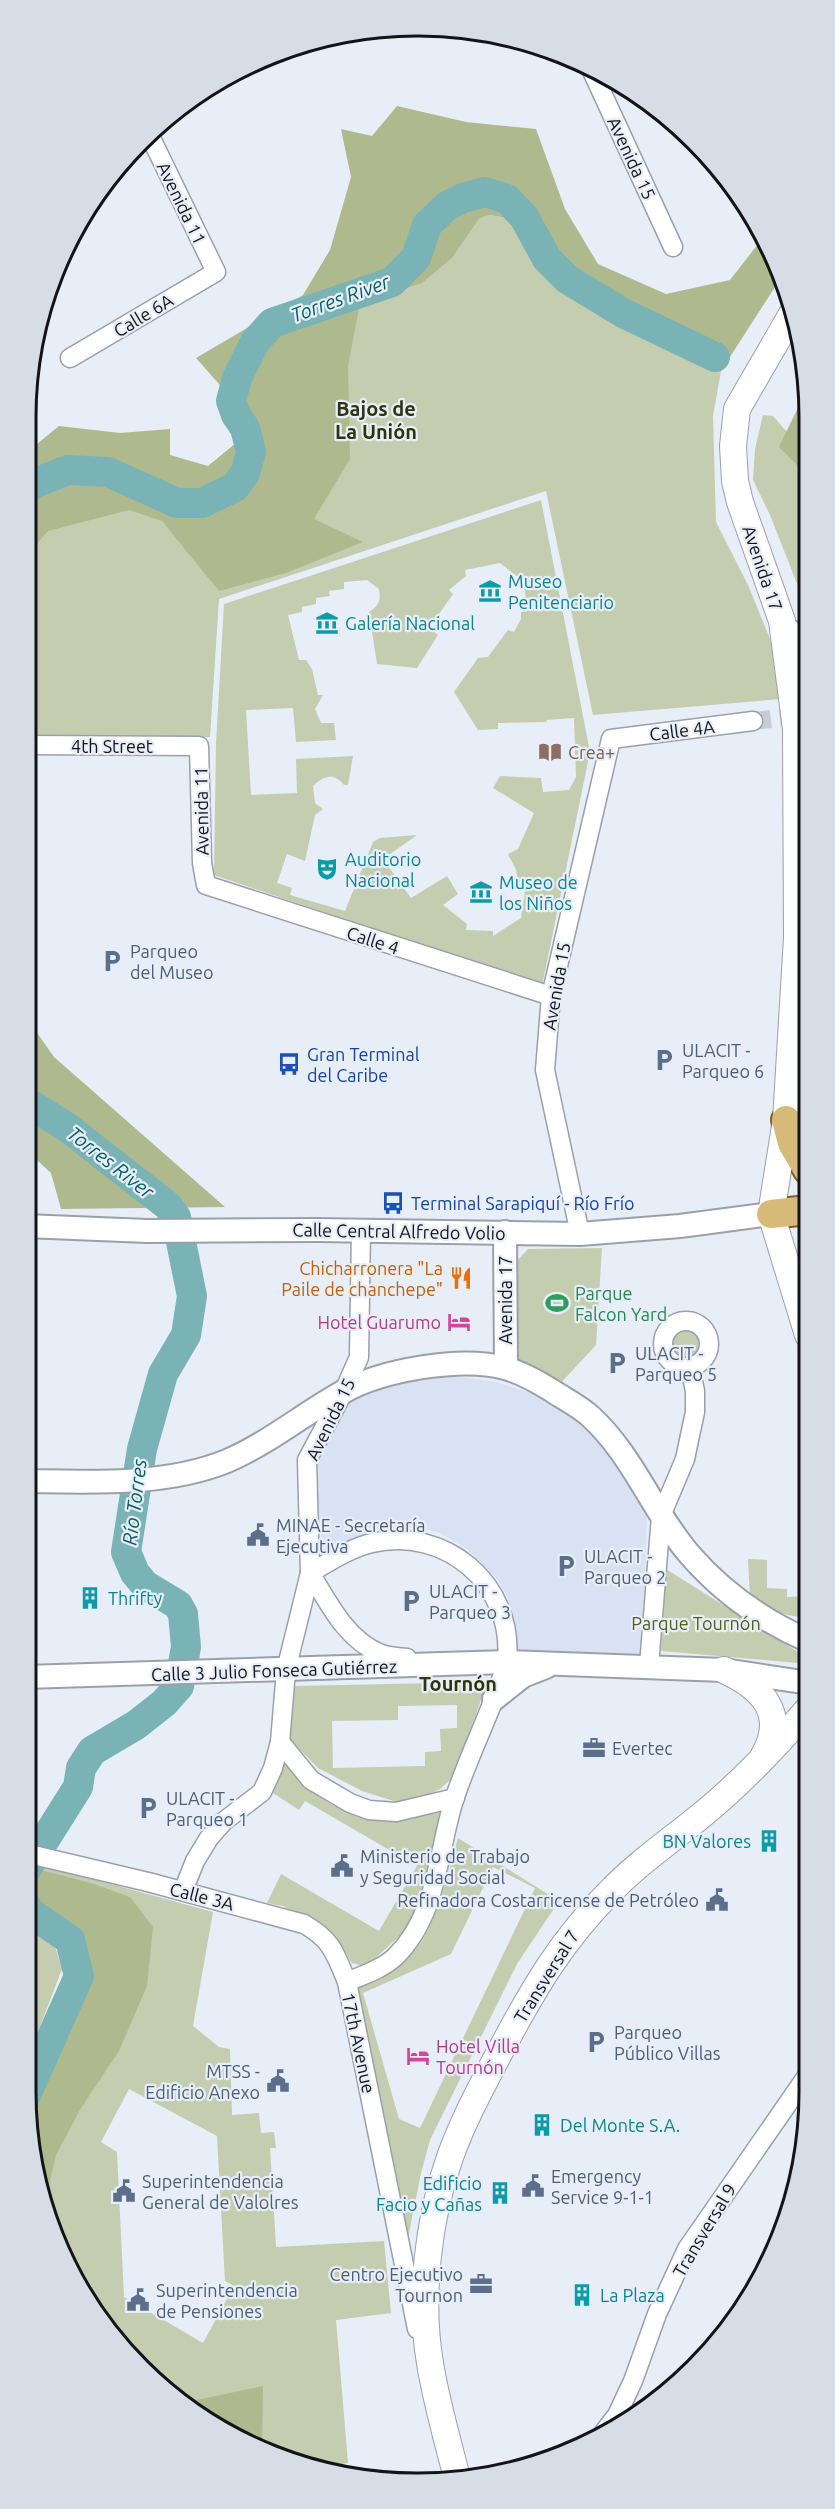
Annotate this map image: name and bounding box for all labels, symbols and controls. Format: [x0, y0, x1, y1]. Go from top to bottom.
street label: Avenida 15 [604, 113, 660, 203]
street label: Avenida 11 [154, 159, 210, 247]
water label: Torres River [288, 269, 394, 326]
street label: Calle 6A [110, 289, 177, 340]
district label: Bajos de La Unión [335, 397, 417, 443]
street label: Avenida 17 [739, 523, 787, 613]
place label: Museo Penitenciario [508, 571, 614, 612]
museum icon: Museo Penitenciario [477, 578, 503, 604]
museum icon: Galería Nacional [314, 610, 340, 636]
place label: Galería Nacional [345, 613, 475, 633]
street label: Calle 4A [648, 716, 716, 744]
street label: 4th Street [71, 736, 153, 756]
library icon: Crea+ [537, 739, 563, 765]
place label: Crea+ [568, 742, 615, 762]
street label: Avenida 11 [190, 766, 212, 856]
place label: Auditorio Nacional [345, 849, 421, 890]
theatre icon: Auditorio Nacional [314, 856, 340, 882]
place label: Museo de los Niños [499, 872, 578, 913]
museum icon: Museo de los Niños [468, 879, 494, 905]
street label: Calle 4 [344, 922, 402, 958]
street label: Avenida 15 [538, 940, 574, 1032]
place label: Parqueo del Museo [130, 941, 214, 982]
parking icon: Parqueo del Museo [99, 948, 125, 974]
place label: ULACIT - Parqueo 6 [682, 1040, 764, 1081]
place label: Gran Terminal del Caribe [307, 1044, 420, 1085]
parking icon: ULACIT - Parqueo 6 [651, 1047, 677, 1073]
bus stop icon: Gran Terminal del Caribe [276, 1051, 302, 1077]
water label: Torres River [63, 1121, 160, 1204]
bus stop icon: Terminal Sarapiquí - Río Frío [380, 1190, 406, 1216]
place label: Terminal Sarapiquí - Río Frío [411, 1193, 635, 1213]
street label: Calle Central Alfredo Volio [292, 1219, 506, 1243]
street label: Avenida 17 [495, 1255, 515, 1345]
place label: Chicharronera "La Paile de chanchepe" [281, 1258, 443, 1299]
restaurant icon: Chicharronera "La Paile de chanchepe" [448, 1265, 474, 1291]
place label: Parque Falcon Yard [575, 1283, 667, 1324]
sports icon: Parque Falcon Yard [544, 1290, 570, 1316]
hotel icon: Hotel Guarumo [446, 1309, 472, 1335]
place label: Hotel Guarumo [317, 1312, 441, 1332]
place label: ULACIT - Parqueo 5 [635, 1343, 717, 1384]
parking icon: ULACIT - Parqueo 5 [604, 1350, 630, 1376]
street label: Avenida 15 [302, 1375, 358, 1463]
water label: Río Torres [117, 1457, 151, 1546]
place label: MINAE - Secretaría Ejecutiva [276, 1515, 426, 1556]
public building icon: MINAE - Secretaría Ejecutiva [245, 1522, 271, 1548]
place label: ULACIT - Parqueo 2 [584, 1546, 666, 1587]
parking icon: ULACIT - Parqueo 2 [553, 1553, 579, 1579]
place label: ULACIT - Parqueo 3 [429, 1581, 511, 1622]
building icon: Thrifty [77, 1585, 103, 1611]
place label: Thrifty [108, 1588, 162, 1608]
parking icon: ULACIT - Parqueo 3 [398, 1588, 424, 1614]
park label: Parque Tournón [631, 1613, 761, 1633]
street label: Calle 3 Julio Fonseca Gutiérrez [151, 1656, 397, 1684]
district label: Tournón [419, 1672, 497, 1695]
office icon: Evertec [581, 1735, 607, 1761]
place label: Evertec [612, 1738, 673, 1758]
place label: ULACIT - Parqueo 1 [166, 1788, 248, 1829]
parking icon: ULACIT - Parqueo 1 [135, 1795, 161, 1821]
building icon: BN Valores [756, 1828, 782, 1854]
place label: BN Valores [662, 1831, 751, 1851]
place label: Ministerio de Trabajo y Seguridad Social [360, 1846, 530, 1887]
public building icon: Ministerio de Trabajo y Seguridad Social [329, 1853, 355, 1879]
street label: Calle 3A [168, 1878, 237, 1914]
public building icon: Refinadora Costarricense de Petróleo [704, 1887, 730, 1913]
place label: Refinadora Costarricense de Petróleo [397, 1890, 699, 1910]
street label: Transversal 7 [510, 1926, 582, 2026]
street label: 17th Avenue [339, 1991, 379, 2095]
place label: Parqueo Público Villas [614, 2022, 721, 2063]
parking icon: Parqueo Público Villas [583, 2029, 609, 2055]
place label: Hotel Villa Tournón [436, 2036, 520, 2077]
hotel icon: Hotel Villa Tournón [405, 2043, 431, 2069]
place label: MTSS - Edificio Anexo [145, 2061, 260, 2102]
public building icon: MTSS - Edificio Anexo [265, 2068, 291, 2094]
building icon: Del Monte S.A. [529, 2112, 555, 2138]
place label: Del Monte S.A. [560, 2115, 680, 2135]
place label: Emergency Service 9-1-1 [551, 2166, 654, 2207]
place label: Superintendencia General de Valolres [142, 2171, 299, 2212]
place label: Edificio Facio y Cañas [376, 2173, 482, 2214]
public building icon: Emergency Service 9-1-1 [520, 2173, 546, 2199]
public building icon: Superintendencia General de Valolres [111, 2178, 137, 2204]
building icon: Edificio Facio y Cañas [487, 2180, 513, 2206]
street label: Transversal 9 [668, 2180, 740, 2280]
place label: Centro Ejecutivo Tournon [329, 2264, 463, 2305]
office icon: Centro Ejecutivo Tournon [468, 2271, 494, 2297]
place label: Superintendencia de Pensiones [156, 2280, 298, 2321]
building icon: La Plaza [569, 2282, 595, 2308]
place label: La Plaza [600, 2285, 665, 2305]
public building icon: Superintendencia de Pensiones [125, 2287, 151, 2313]

